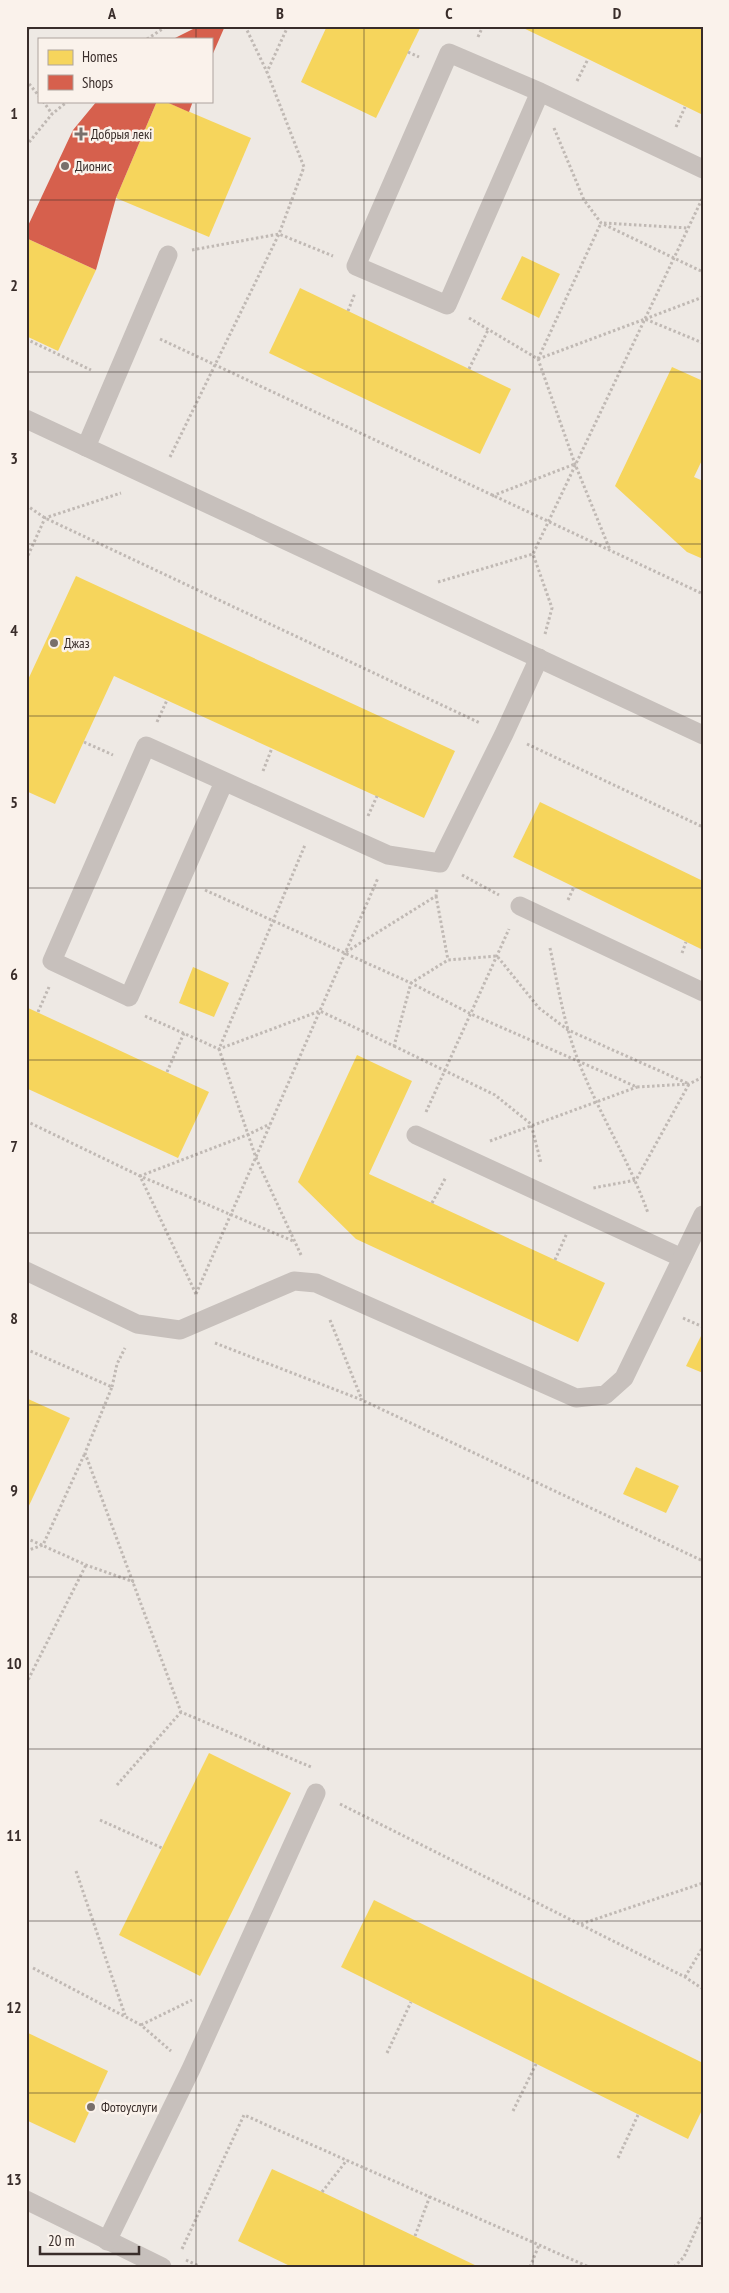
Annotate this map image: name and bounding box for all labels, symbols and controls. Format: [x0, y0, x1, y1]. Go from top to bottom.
text: A [107, 3, 117, 23]
text: B [276, 3, 284, 23]
text: C [445, 3, 453, 23]
text: D [613, 3, 622, 23]
legend [38, 38, 212, 102]
text: Homes [82, 47, 118, 66]
text: Shops [82, 73, 113, 92]
text: 1 [10, 103, 18, 123]
place label: Добрыя лекі [91, 125, 152, 143]
marker: Добрыя лекі [75, 128, 87, 140]
place label: Дионис [75, 157, 112, 175]
marker: Дионис [59, 160, 71, 172]
text: 2 [10, 275, 18, 295]
text: 3 [10, 448, 18, 468]
text: 4 [10, 620, 18, 640]
place label: Джаз [64, 634, 90, 652]
marker: Джаз [48, 637, 60, 649]
text: 5 [10, 792, 18, 812]
text: 6 [10, 964, 18, 984]
text: 7 [10, 1136, 18, 1156]
text: 8 [10, 1308, 18, 1328]
text: 9 [10, 1480, 18, 1500]
text: 10 [6, 1653, 22, 1673]
text: 11 [6, 1825, 22, 1845]
text: 12 [6, 1997, 22, 2017]
place label: Фотоуслуги [101, 2098, 157, 2116]
marker: Фотоуслуги [85, 2101, 97, 2113]
text: 13 [6, 2169, 22, 2189]
scale bar [40, 2223, 139, 2255]
text: 20 m [48, 2231, 74, 2250]

